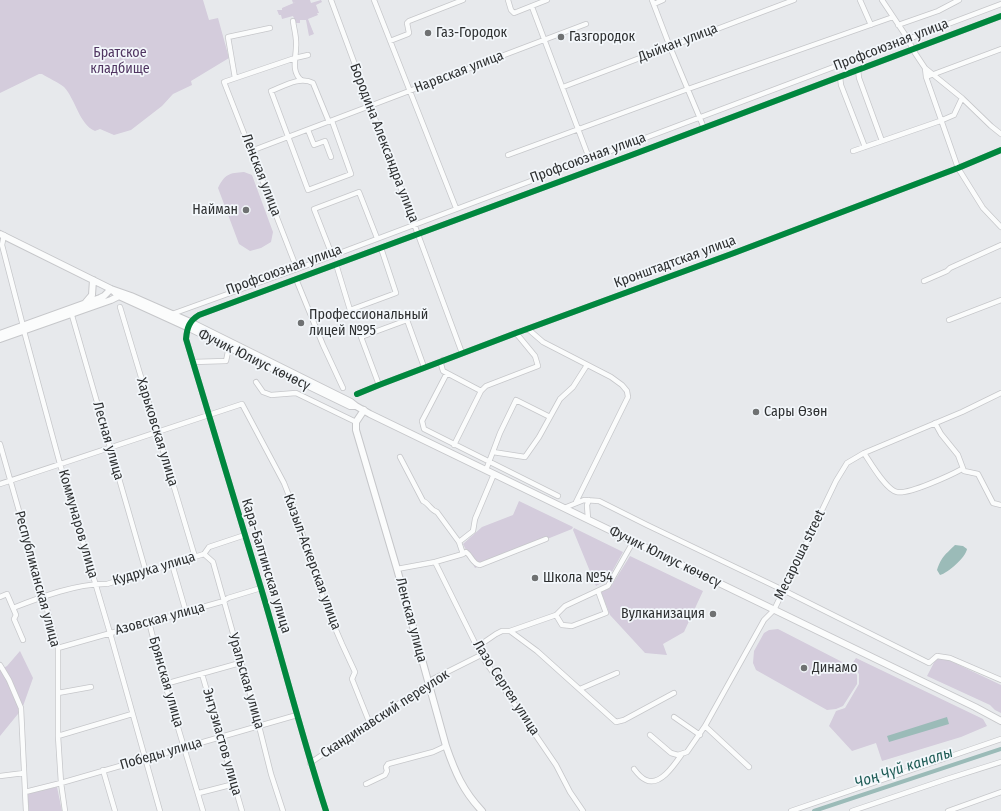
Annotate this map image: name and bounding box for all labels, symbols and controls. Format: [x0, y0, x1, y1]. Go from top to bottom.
street label: Профсоюзная улица [831, 15, 951, 75]
street label: Дыйкан улица [636, 20, 720, 66]
place label: Газ-Городок [436, 25, 507, 41]
marker: Газ-Городок [423, 28, 433, 38]
place label: Газгородок [569, 29, 635, 45]
marker: Газгородок [556, 32, 566, 42]
park label: Братское кладбище [90, 45, 150, 78]
street label: Нарвская улица [412, 47, 506, 97]
street label: Бородина Александра улица [346, 61, 422, 225]
street label: Профсоюзная улица [528, 129, 648, 187]
street label: Ленская улица [238, 131, 284, 219]
place label: Найман [192, 202, 238, 218]
marker: Найман [241, 205, 251, 215]
street label: Кронштадтская улица [612, 232, 738, 292]
street label: Профсоюзная улица [224, 241, 344, 299]
place label: Профессиональный лицей №95 [309, 307, 428, 340]
marker: Профессиональный лицей №95 [296, 318, 306, 328]
street label: Фучик Юлиус көчөсү [195, 326, 313, 394]
street label: Харьковская улица [132, 376, 182, 488]
street label: Лесная улица [89, 400, 127, 482]
place label: Сары Өзөн [764, 404, 828, 420]
marker: Сары Өзөн [751, 407, 761, 417]
street label: Коммунаров улица [54, 468, 102, 580]
street label: Кызыл-Аскерская улица [280, 492, 344, 632]
street label: Кара-Балтинская улица [237, 497, 295, 635]
street label: Месароша street [771, 507, 829, 603]
street label: Республиканская улица [11, 509, 63, 649]
street label: Фучик Юлиус көчөсү [606, 523, 724, 591]
street label: Кудрука улица [111, 548, 197, 590]
place label: Школа №54 [543, 570, 613, 586]
marker: Школа №54 [530, 573, 540, 583]
street label: Ленская улица [392, 576, 430, 664]
street label: Азовская улица [113, 599, 207, 639]
place label: Вулканизация [621, 606, 705, 622]
marker: Вулканизация [708, 609, 718, 619]
street label: Уральская улица [224, 631, 268, 731]
street label: Брянская улица [145, 635, 187, 729]
street label: Лазо Сергея улица [469, 637, 543, 739]
place label: Динамо [812, 660, 857, 676]
marker: Динамо [799, 663, 809, 673]
street label: Скандинавский переулок [317, 666, 453, 762]
street label: Энтузиастов улица [199, 686, 245, 798]
street label: Победы улица [118, 734, 204, 774]
water label: Чоң Чүй каналы [853, 744, 955, 792]

